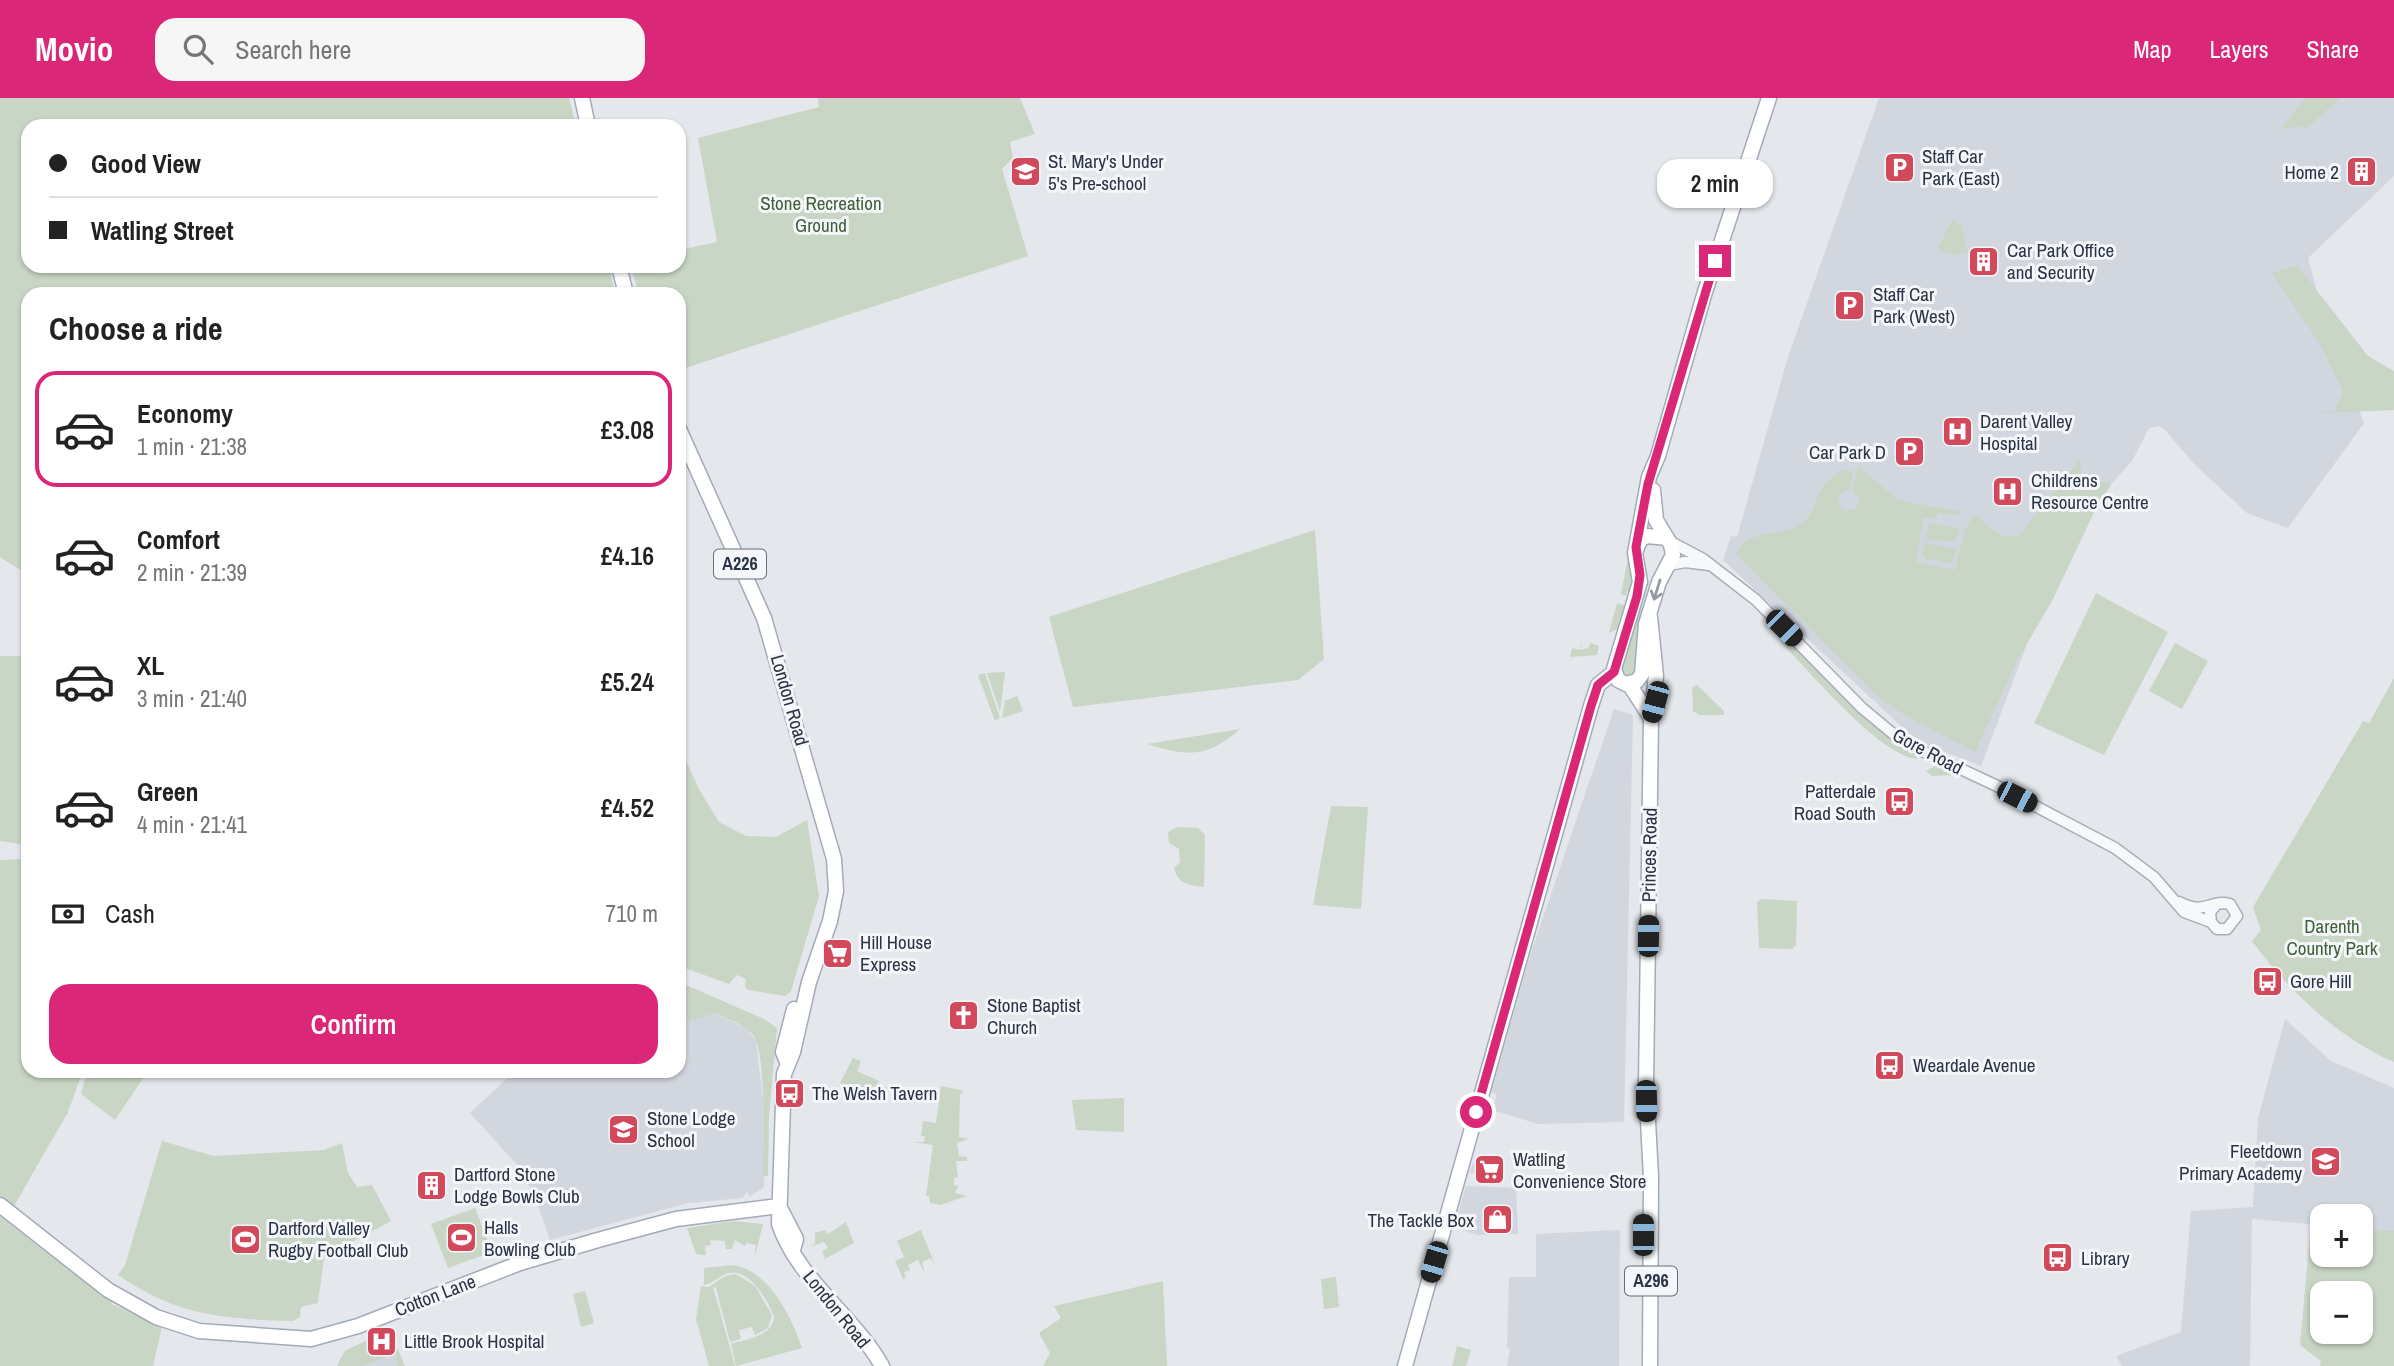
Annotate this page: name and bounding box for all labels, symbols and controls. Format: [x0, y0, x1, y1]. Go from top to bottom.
search box [155, 18, 645, 81]
text: Movio [35, 27, 113, 71]
icon: search [179, 30, 217, 68]
text: Search here [235, 32, 351, 67]
text: Map [2133, 33, 2171, 65]
text: Layers [2209, 33, 2268, 65]
text: Share [2306, 33, 2359, 65]
place label: Staff Car Park (East) [1922, 143, 2000, 191]
text: Good View [91, 146, 201, 181]
place label: St. Mary's Under 5's Pre-school [1048, 148, 1164, 196]
parking icon: Staff Car Park (East) [1882, 150, 1916, 184]
school or university icon: St. Mary's Under 5's Pre-school [1008, 155, 1042, 189]
building icon: Home 2 [2345, 155, 2379, 189]
callout: 2 min [1657, 159, 1773, 208]
place label: Home 2 [2284, 159, 2339, 185]
text: 2 min [1691, 168, 1739, 199]
park label: Stone Recreation Ground [760, 190, 882, 238]
text: Watling Street [91, 213, 234, 248]
place label: Car Park Office and Security [2007, 237, 2114, 285]
building icon: Car Park Office and Security [1967, 244, 2001, 278]
route end [1699, 245, 1731, 277]
place label: Staff Car Park (West) [1873, 281, 1955, 329]
parking icon: Staff Car Park (West) [1833, 288, 1867, 322]
text: Choose a ride [49, 307, 223, 350]
text: Economy [137, 396, 233, 431]
icon: car [53, 398, 116, 461]
place label: Darent Valley Hospital [1980, 408, 2073, 456]
text: £3.08 [601, 412, 654, 447]
hospital icon: Darent Valley Hospital [1940, 415, 1974, 449]
text: 1 min · 21:38 [137, 431, 247, 462]
parking icon: Car Park D [1892, 435, 1926, 469]
place label: Car Park D [1809, 439, 1886, 465]
place label: Childrens Resource Centre [2031, 467, 2149, 515]
hospital icon: Childrens Resource Centre [1991, 474, 2025, 508]
text: Comfort [137, 522, 220, 557]
icon: car [53, 524, 116, 587]
text: £4.16 [601, 538, 654, 573]
road number: A226 [714, 550, 766, 578]
text: 2 min · 21:39 [137, 557, 247, 588]
one-way arrow [1650, 579, 1663, 601]
car [1762, 606, 1807, 650]
text: XL [137, 648, 164, 683]
icon: car [53, 650, 116, 713]
street label: London Road [765, 651, 815, 749]
text: £5.24 [601, 664, 654, 699]
car [1640, 679, 1671, 725]
text: 3 min · 21:40 [137, 683, 247, 714]
street label: Gore Road [1888, 722, 1968, 780]
text: Green [137, 774, 199, 809]
icon: car [53, 776, 116, 839]
place label: Patterdale Road South [1794, 778, 1876, 826]
car [1994, 778, 2041, 816]
bus stop icon: Patterdale Road South [1882, 785, 1916, 819]
text: £4.52 [601, 790, 654, 825]
street label: Princes Road [1635, 808, 1663, 902]
text: 4 min · 21:41 [137, 809, 247, 840]
icon: cash [49, 895, 87, 933]
text: Cash [105, 896, 155, 931]
text: 710 m [606, 898, 658, 929]
park label: Darenth Country Park [2287, 913, 2378, 961]
car [1638, 915, 1659, 957]
place label: Hill House Express [860, 929, 932, 977]
supermarket icon: Hill House Express [820, 936, 854, 970]
bus stop icon: Gore Hill [2250, 964, 2284, 998]
place label: Gore Hill [2290, 968, 2351, 994]
button: Confirm [49, 984, 658, 1064]
place label: Stone Baptist Church [987, 992, 1081, 1040]
church icon: Stone Baptist Church [947, 999, 981, 1033]
bus stop icon: Weardale Avenue [1873, 1048, 1907, 1082]
place label: Weardale Avenue [1913, 1052, 2035, 1078]
bus stop icon: The Welsh Tavern [772, 1076, 806, 1110]
place label: The Welsh Tavern [812, 1080, 937, 1106]
car [1636, 1080, 1657, 1122]
route start [1460, 1096, 1492, 1128]
place label: Stone Lodge School [647, 1105, 735, 1153]
school or university icon: Stone Lodge School [607, 1112, 641, 1146]
place label: Fleetdown Primary Academy [2179, 1138, 2302, 1186]
school or university icon: Fleetdown Primary Academy [2308, 1145, 2342, 1179]
place label: Watling Convenience Store [1513, 1146, 1646, 1194]
supermarket icon: Watling Convenience Store [1473, 1153, 1507, 1187]
place label: Dartford Stone Lodge Bowls Club [454, 1161, 580, 1209]
building icon: Dartford Stone Lodge Bowls Club [414, 1168, 448, 1202]
shop icon: The Tackle Box [1480, 1203, 1514, 1237]
map controls [2310, 1204, 2373, 1344]
button: + [2310, 1204, 2373, 1267]
place label: The Tackle Box [1367, 1207, 1474, 1233]
place label: Halls Bowling Club [484, 1214, 576, 1262]
car [1633, 1214, 1654, 1256]
place label: Dartford Valley Rugby Football Club [268, 1215, 408, 1263]
sports icon: Halls Bowling Club [444, 1221, 478, 1255]
sports icon: Dartford Valley Rugby Football Club [228, 1222, 262, 1256]
car [1419, 1239, 1450, 1285]
bus stop icon: Library [2041, 1241, 2075, 1275]
place label: Library [2081, 1245, 2130, 1271]
street label: London Road [797, 1264, 877, 1354]
road number: A296 [1625, 1266, 1677, 1296]
street label: Cotton Lane [391, 1268, 479, 1322]
button: − [2310, 1281, 2373, 1344]
hospital icon: Little Brook Hospital [364, 1324, 398, 1358]
place label: Little Brook Hospital [404, 1328, 544, 1354]

